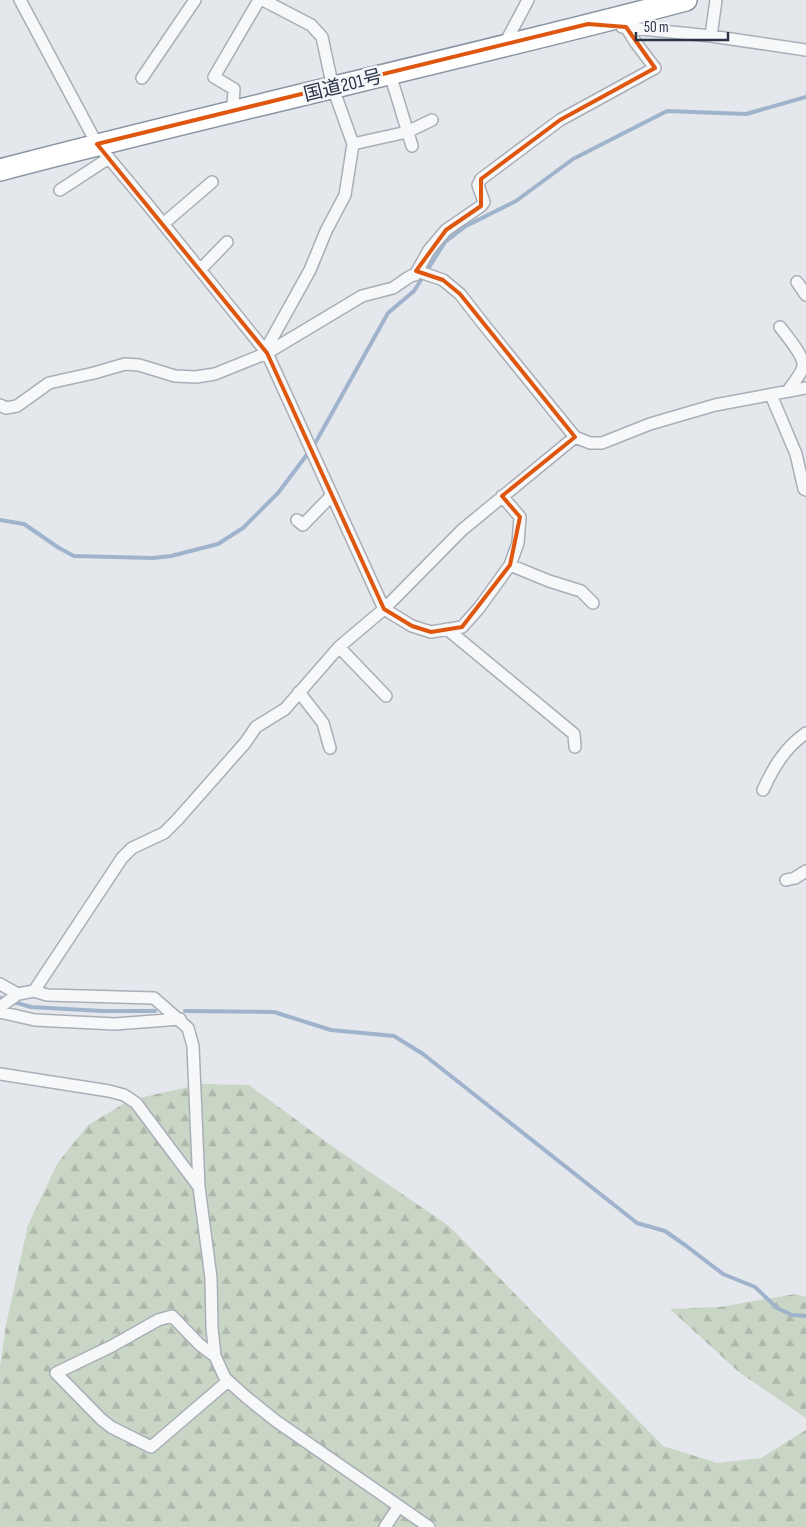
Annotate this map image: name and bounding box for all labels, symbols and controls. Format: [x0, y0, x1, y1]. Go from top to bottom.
scale bar [636, 10, 728, 42]
text: 50 m [644, 18, 669, 37]
street label: 国道201号 [301, 65, 385, 107]

